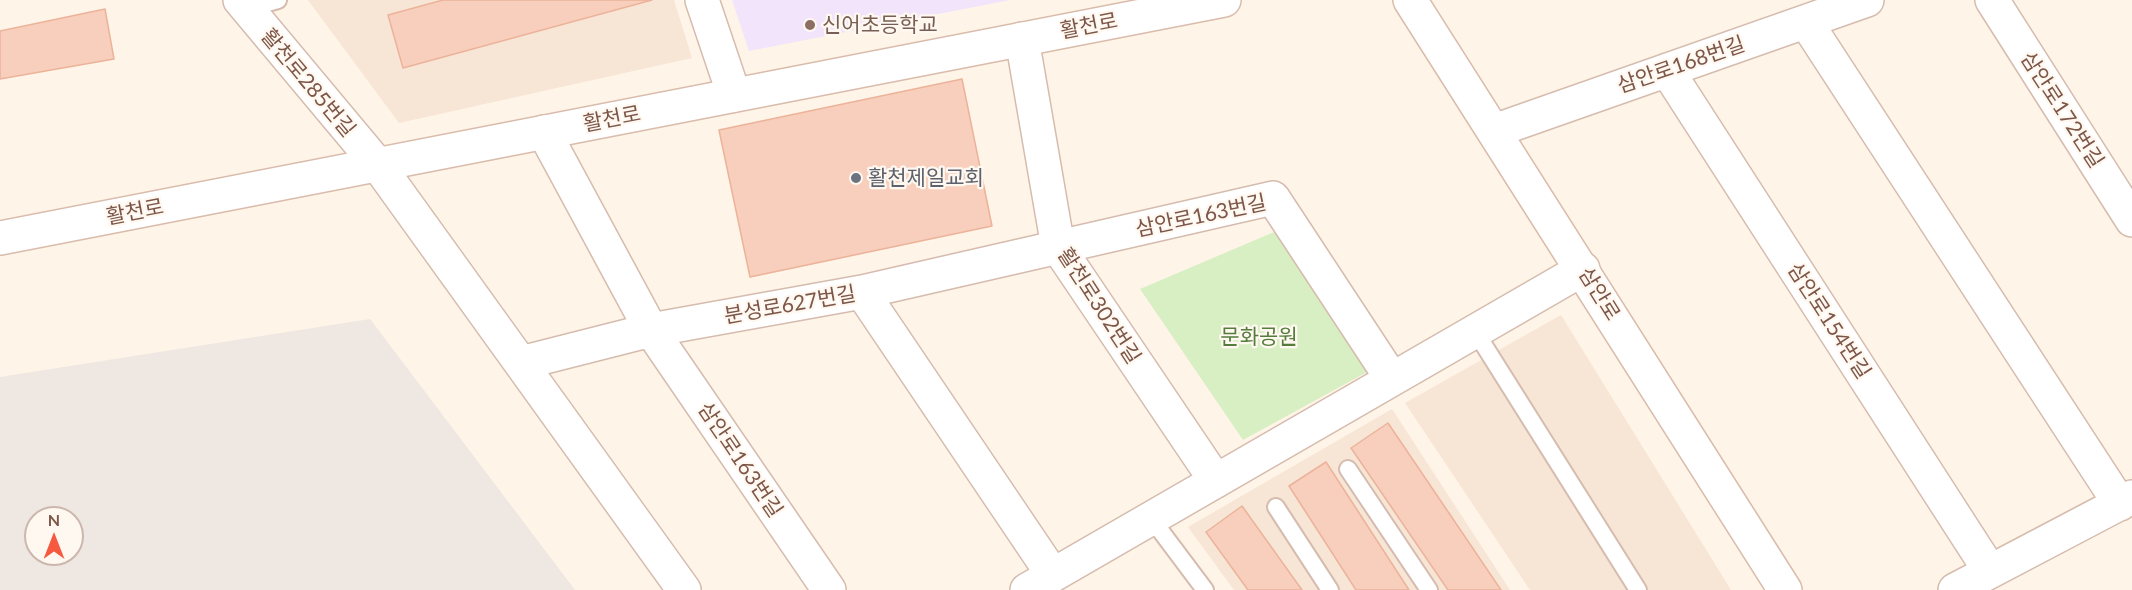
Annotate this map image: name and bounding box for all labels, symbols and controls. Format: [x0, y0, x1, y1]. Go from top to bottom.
street label: 활천로 [1058, 8, 1120, 44]
place label: 신어초등학교 [822, 12, 938, 38]
marker: 신어초등학교 [803, 18, 817, 32]
street label: 활천로285번길 [256, 24, 360, 142]
street label: 삼안로168번길 [1614, 31, 1748, 99]
street label: 삼안로172번길 [2015, 47, 2109, 173]
street label: 활천로 [581, 101, 643, 137]
place label: 활천제일교회 [868, 165, 984, 191]
marker: 활천제일교회 [849, 171, 863, 185]
street label: 삼안로163번길 [1133, 190, 1269, 242]
street label: 활천로 [104, 194, 166, 230]
street label: 활천로302번길 [1052, 243, 1146, 369]
street label: 삼안로154번길 [1782, 258, 1876, 384]
street label: 삼안로 [1573, 263, 1625, 325]
street label: 분성로627번길 [722, 281, 858, 329]
park label: 문화공원 [1220, 324, 1298, 350]
street label: 삼안로163번길 [692, 398, 788, 522]
north arrow [24, 506, 84, 566]
text: N [48, 510, 60, 529]

